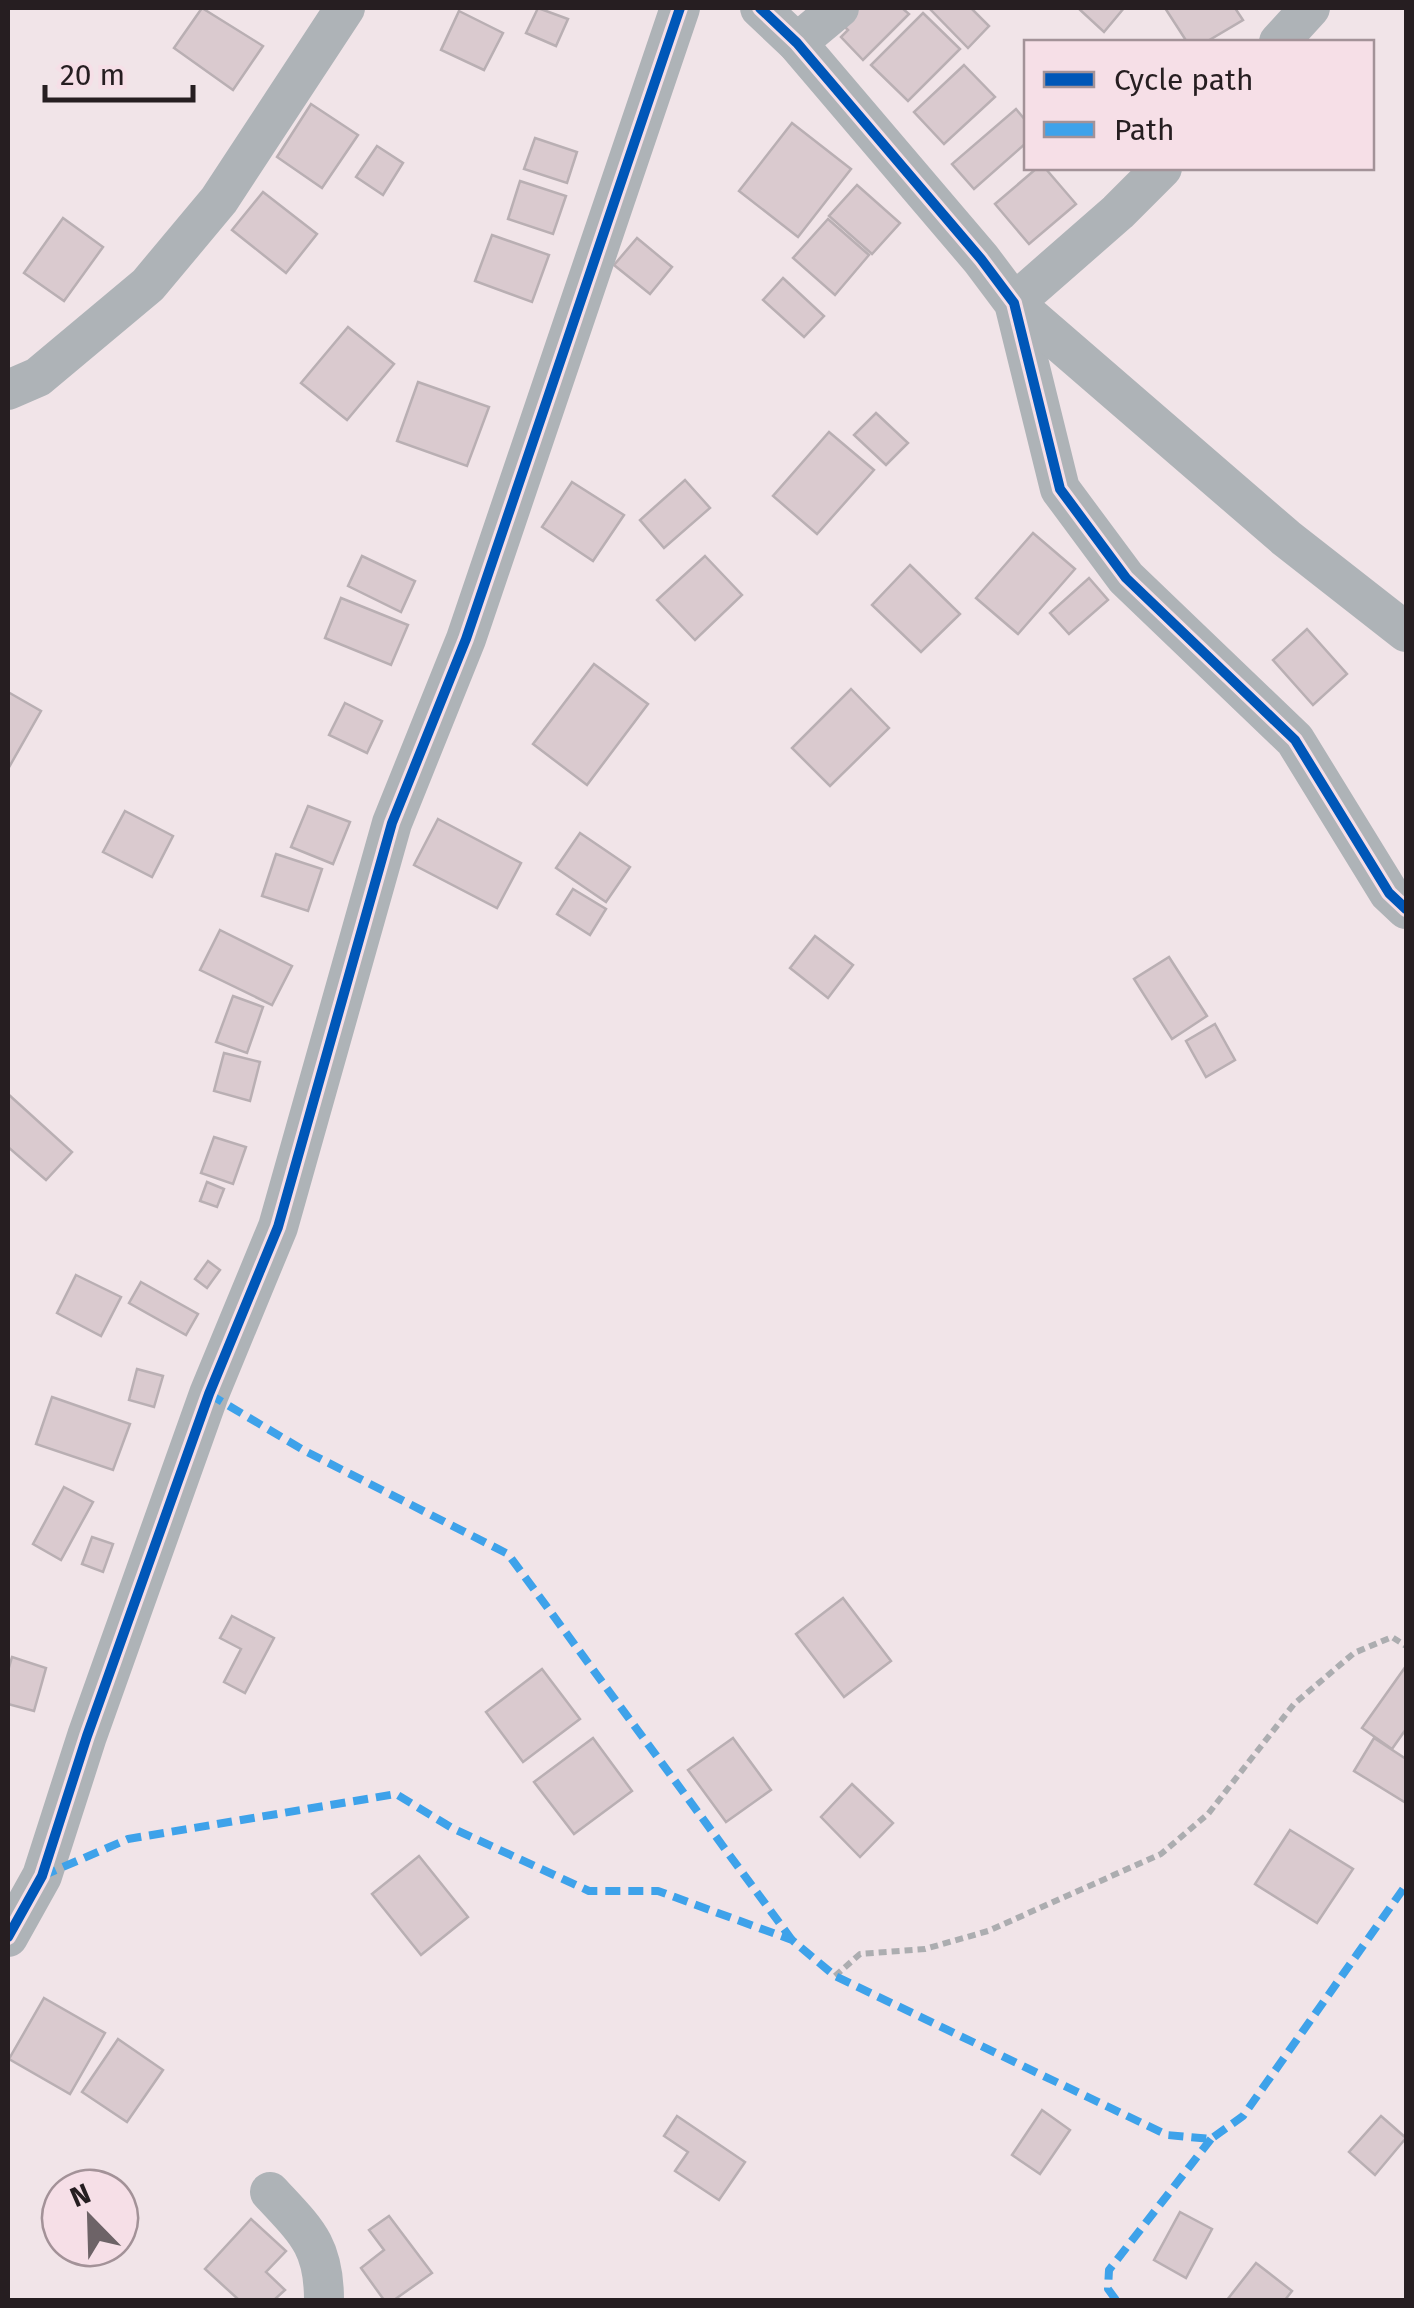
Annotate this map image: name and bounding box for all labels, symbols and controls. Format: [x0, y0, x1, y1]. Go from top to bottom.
scale bar [45, 40, 192, 102]
legend [1024, 40, 1374, 170]
text: 20 m [60, 57, 125, 93]
text: Cycle path [1114, 62, 1253, 98]
text: Path [1114, 112, 1175, 148]
north arrow [40, 2168, 140, 2268]
text: N [65, 2177, 95, 2214]

